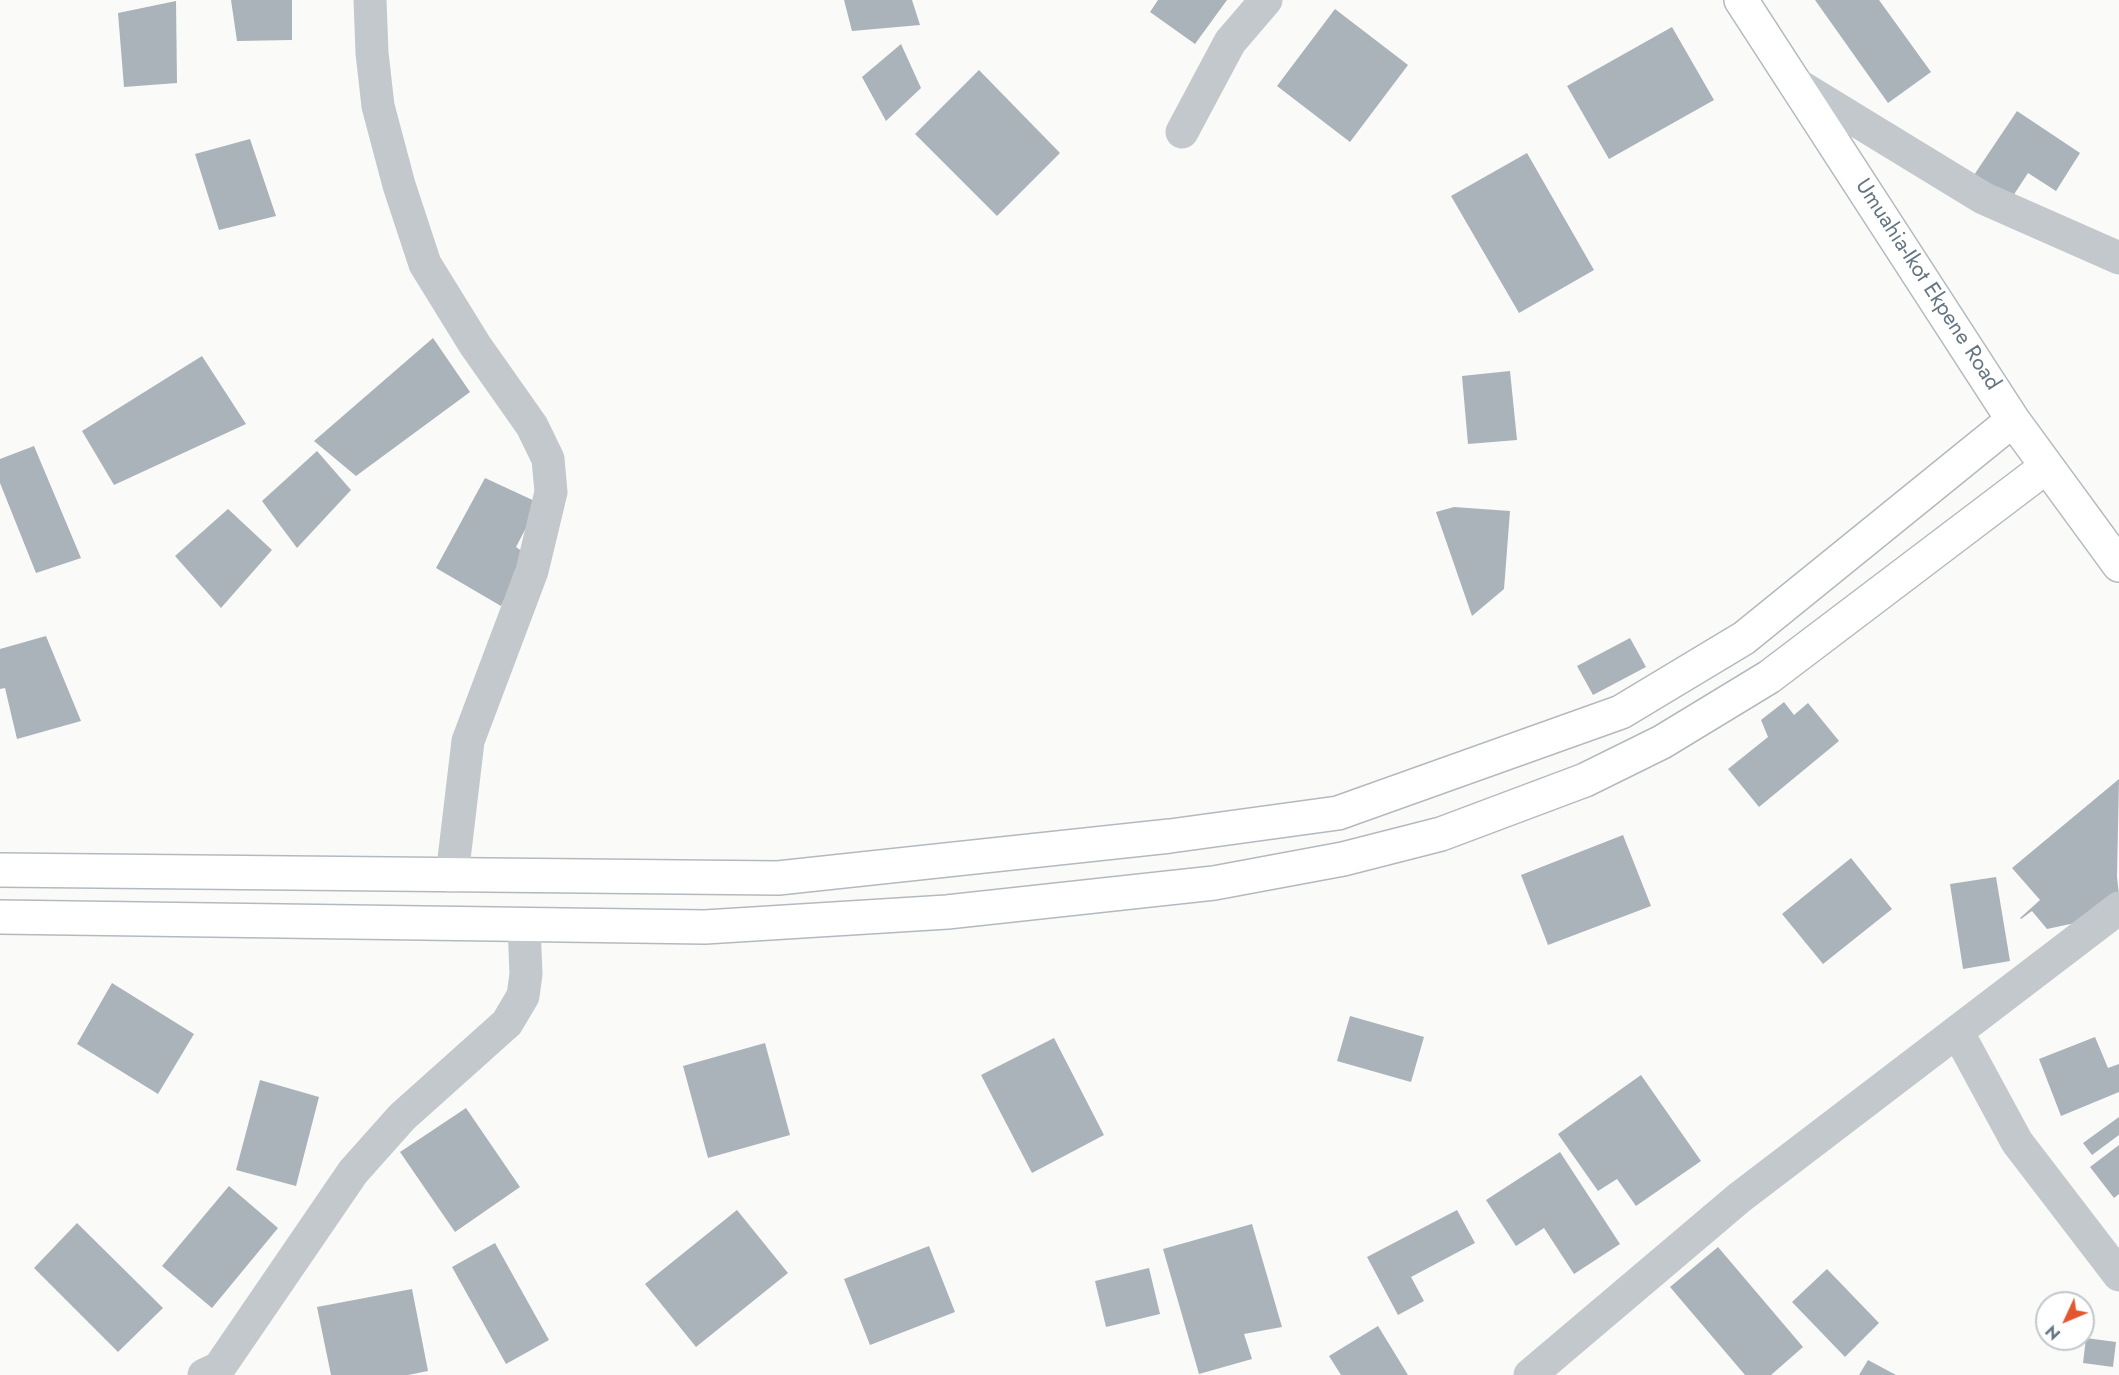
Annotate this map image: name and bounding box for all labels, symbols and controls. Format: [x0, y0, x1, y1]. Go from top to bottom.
street label: Umuahia-Ikot Ekpene Road [1849, 174, 2005, 396]
north arrow [2035, 1291, 2095, 1351]
text: N [2040, 1320, 2066, 1345]

